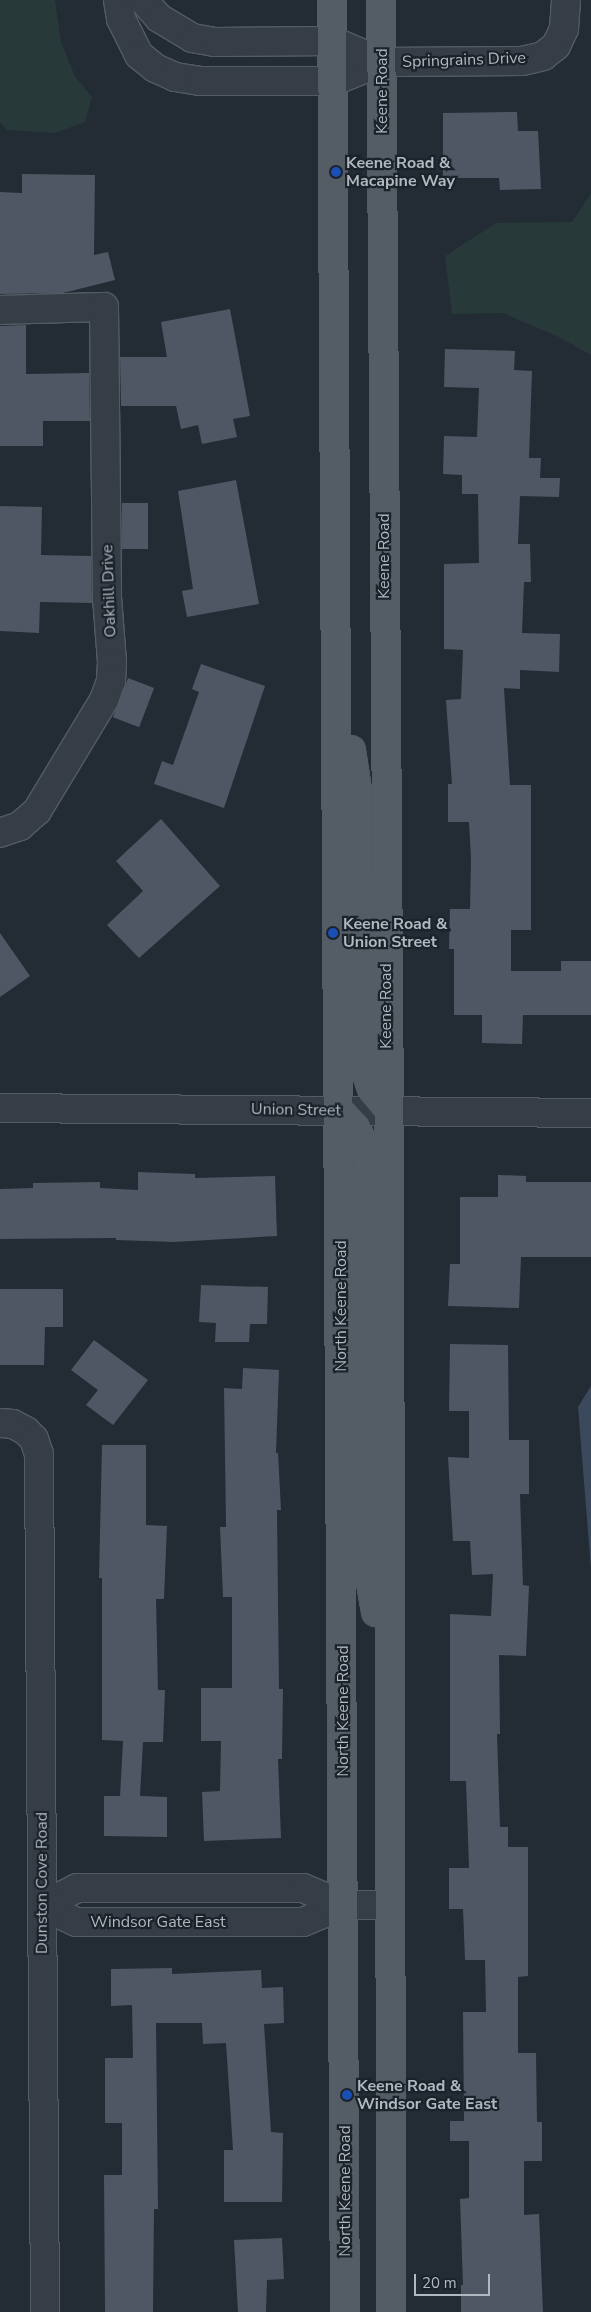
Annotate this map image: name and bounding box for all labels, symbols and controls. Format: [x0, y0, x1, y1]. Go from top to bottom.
street label: Keene Road [372, 48, 392, 134]
street label: Springrains Drive [402, 48, 526, 72]
place label: Keene Road & Macapine Way [346, 153, 455, 191]
marker: Keene Road & Macapine Way [330, 166, 342, 178]
street label: Keene Road [374, 513, 394, 599]
street label: Oakhill Drive [98, 544, 120, 638]
place label: Keene Road & Union Street [343, 914, 447, 952]
marker: Keene Road & Union Street [327, 927, 339, 939]
street label: Keene Road [376, 963, 396, 1049]
street label: Union Street [251, 1100, 341, 1120]
street label: North Keene Road [331, 1240, 351, 1372]
street label: North Keene Road [333, 1645, 353, 1777]
street label: Dunston Cove Road [32, 1812, 52, 1954]
street label: Windsor Gate East [90, 1912, 226, 1932]
place label: Keene Road & Windsor Gate East [357, 2076, 497, 2114]
marker: Keene Road & Windsor Gate East [341, 2089, 353, 2101]
street label: North Keene Road [335, 2125, 355, 2257]
scale bar [416, 2264, 492, 2296]
text: 20 m [422, 2273, 457, 2293]

